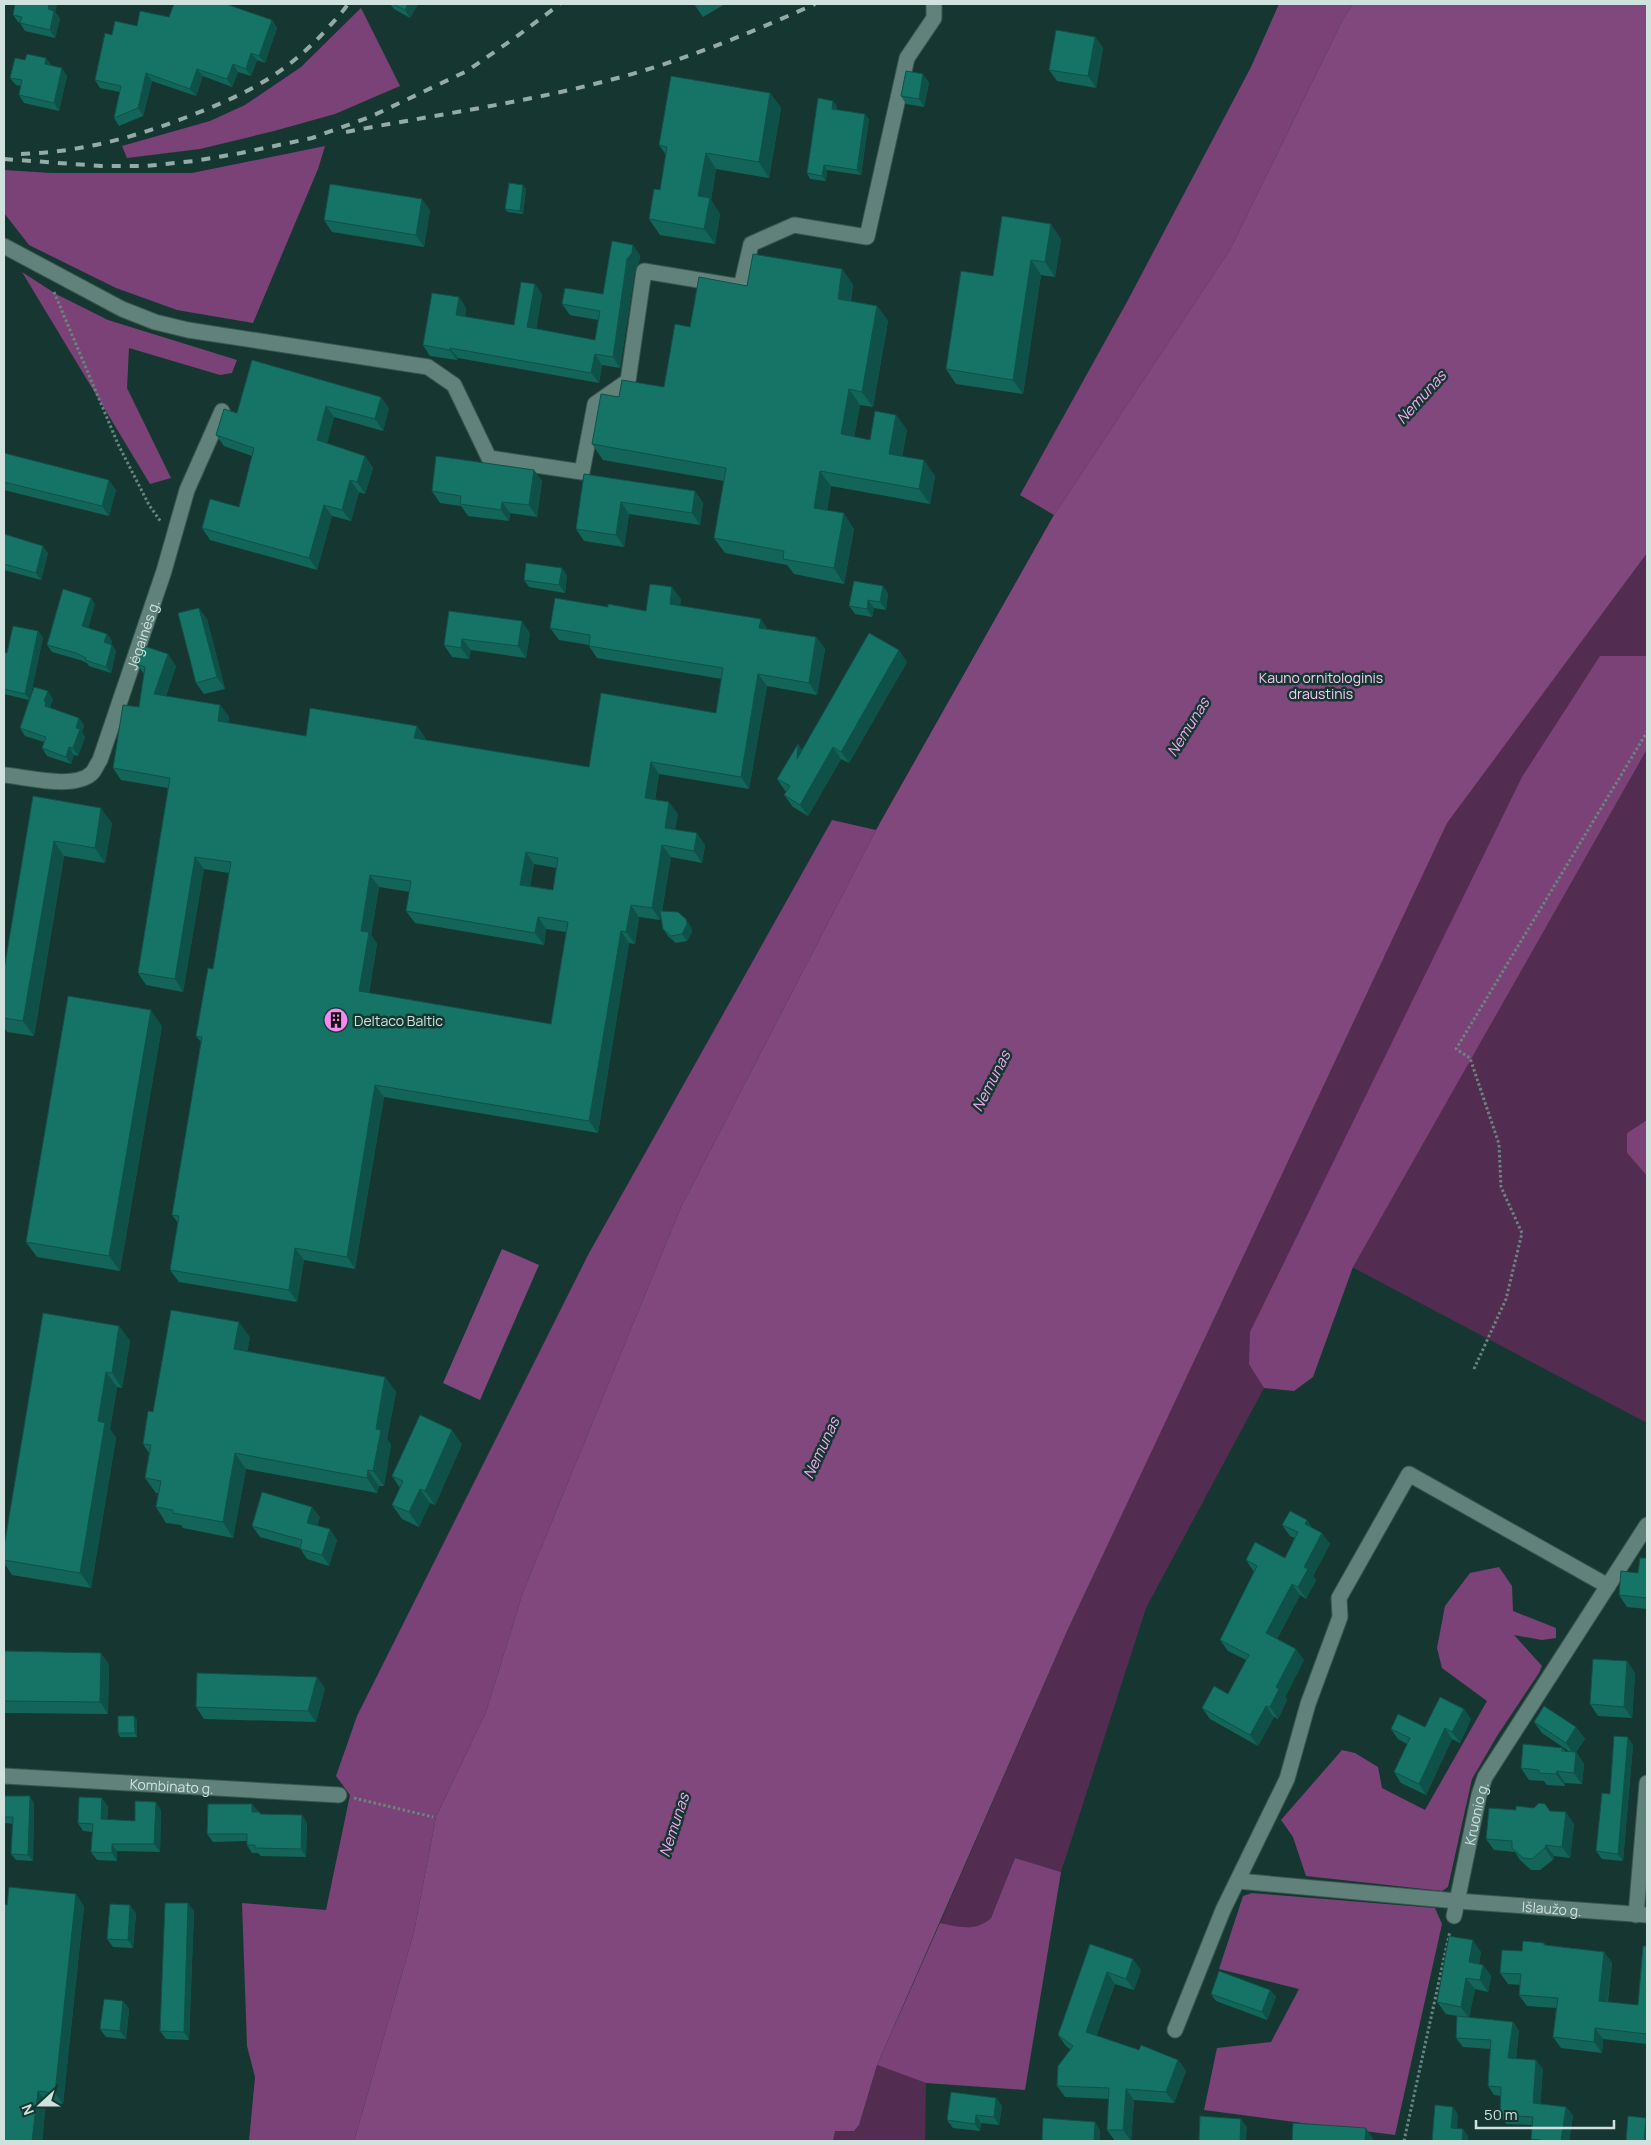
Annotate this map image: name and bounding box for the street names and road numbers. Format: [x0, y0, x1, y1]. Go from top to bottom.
street label: Jėgainės g. [122, 597, 163, 672]
street label: Kombinato g. [129, 1774, 214, 1797]
street label: Kruonio g. [1459, 1779, 1492, 1847]
street label: Išlaužo g. [1521, 1896, 1582, 1920]

